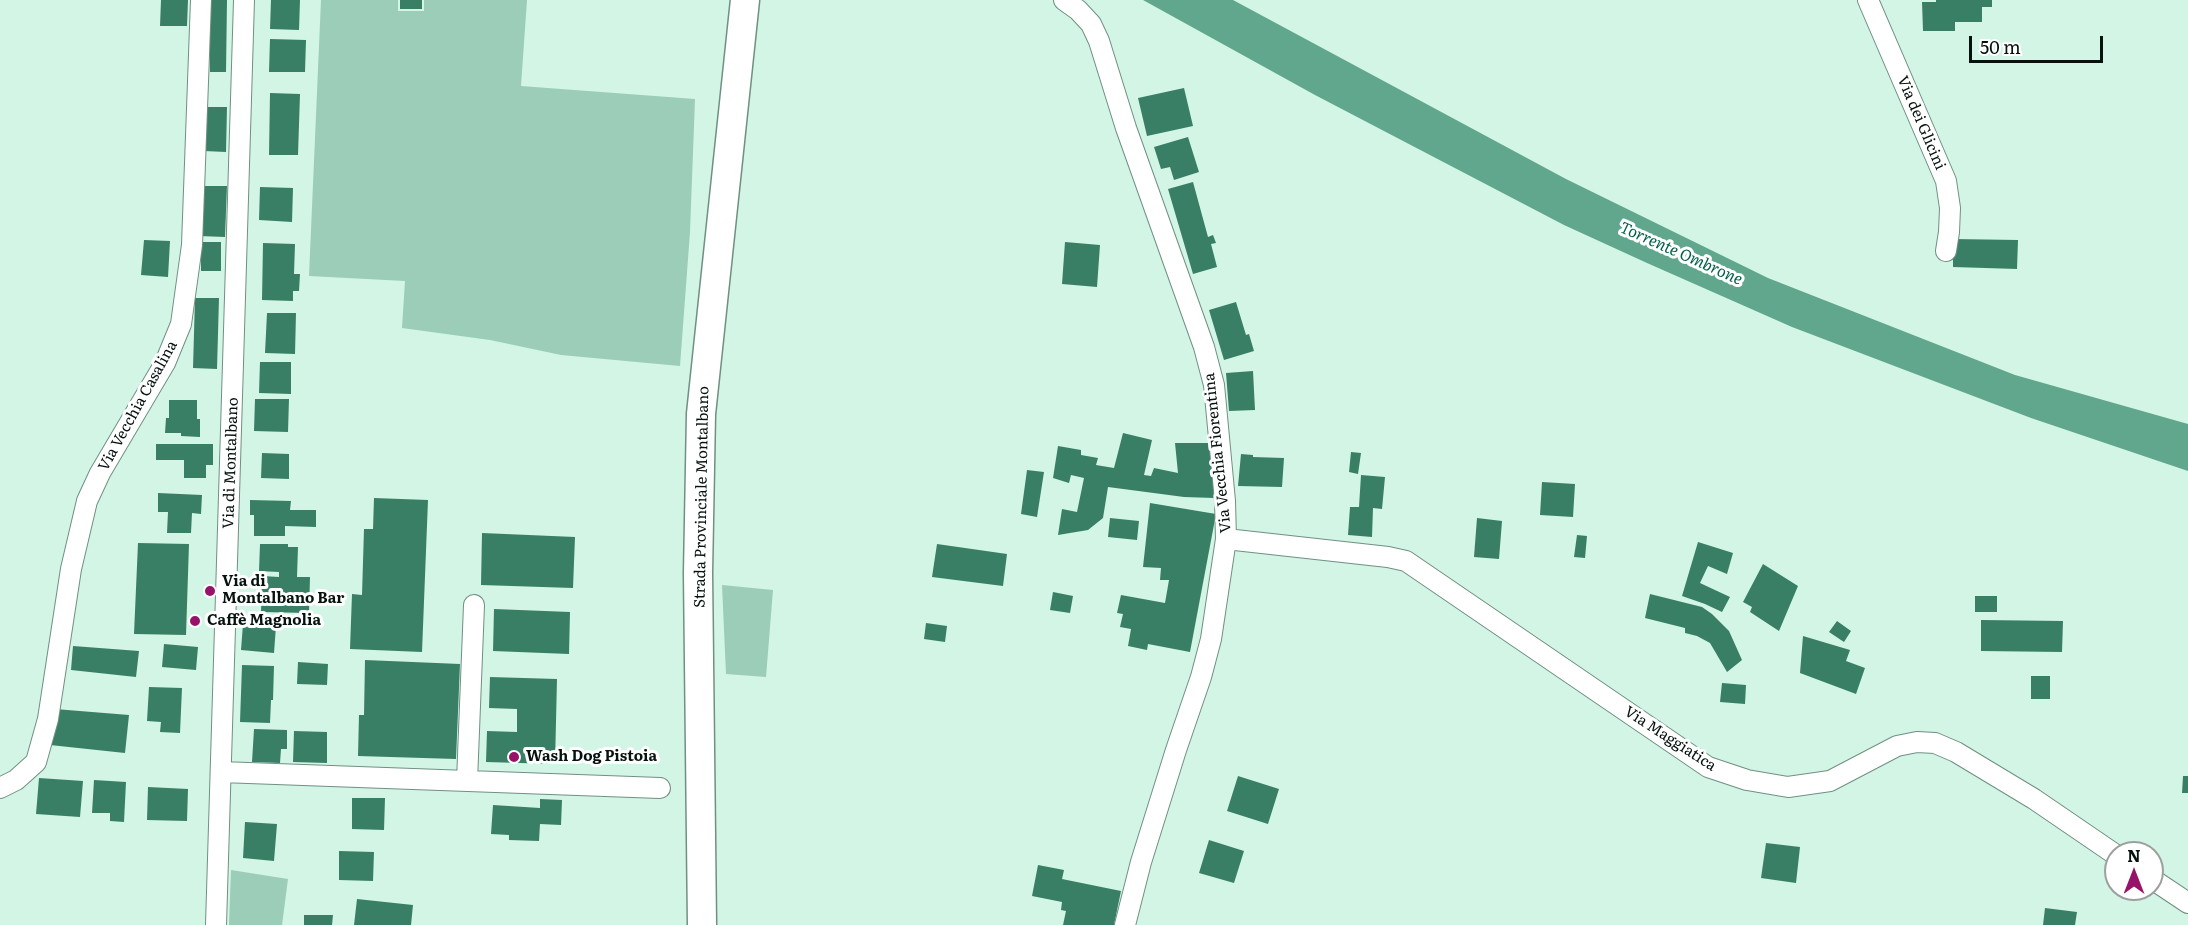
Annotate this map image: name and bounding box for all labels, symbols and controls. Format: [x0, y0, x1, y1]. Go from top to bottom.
scale bar [1972, 24, 2106, 62]
text: 50 m [1980, 33, 2021, 60]
street label: Via dei Glicini [1893, 73, 1949, 173]
water label: Torrente Ombrone [1617, 218, 1745, 290]
street label: Via Vecchia Casalina [95, 338, 181, 474]
street label: Via Vecchia Fiorentina [1201, 372, 1235, 534]
street label: Strada Provinciale Montalbano [691, 386, 713, 608]
street label: Via di Montalbano [220, 397, 242, 529]
place label: Via di Montalbano Bar [222, 573, 344, 608]
marker: Via di Montalbano Bar [203, 584, 217, 598]
place label: Caffè Magnolia [207, 612, 321, 630]
marker: Caffè Magnolia [188, 614, 202, 628]
street label: Via Maggiatica [1621, 703, 1719, 775]
place label: Wash Dog Pistoia [526, 748, 657, 766]
marker: Wash Dog Pistoia [507, 750, 521, 764]
north arrow [2104, 841, 2164, 901]
text: N [2127, 843, 2141, 867]

